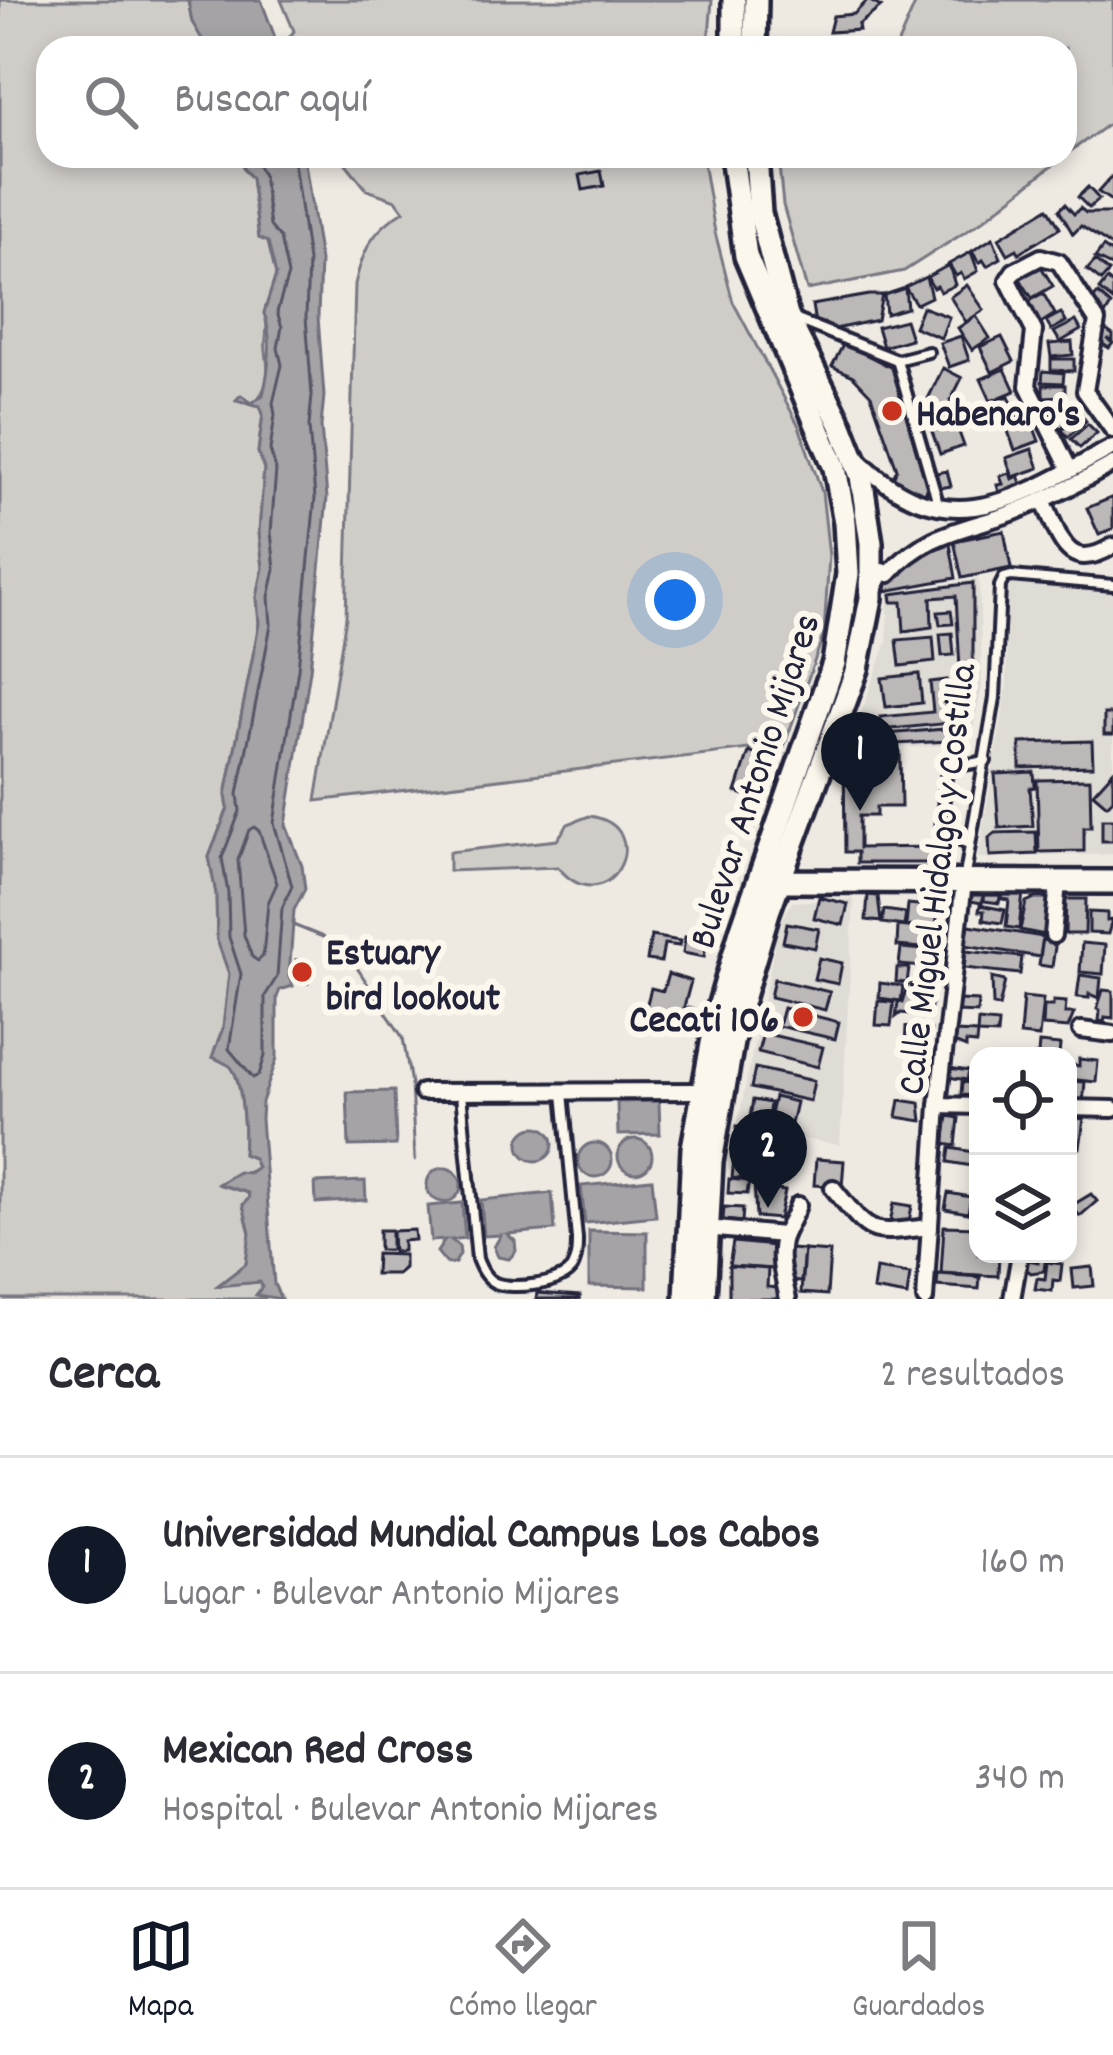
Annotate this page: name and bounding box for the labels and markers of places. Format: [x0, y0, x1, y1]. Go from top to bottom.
place label: Habenaro's [916, 390, 1081, 445]
marker: Habenaro's [879, 398, 905, 424]
pin: 1 [821, 712, 899, 811]
place label: Estuary bird lookout [326, 929, 501, 1029]
marker: Estuary bird lookout [289, 959, 315, 985]
place label: Cecati 106 [629, 996, 779, 1051]
marker: Cecati 106 [790, 1004, 816, 1030]
pin: 2 [729, 1109, 807, 1208]

